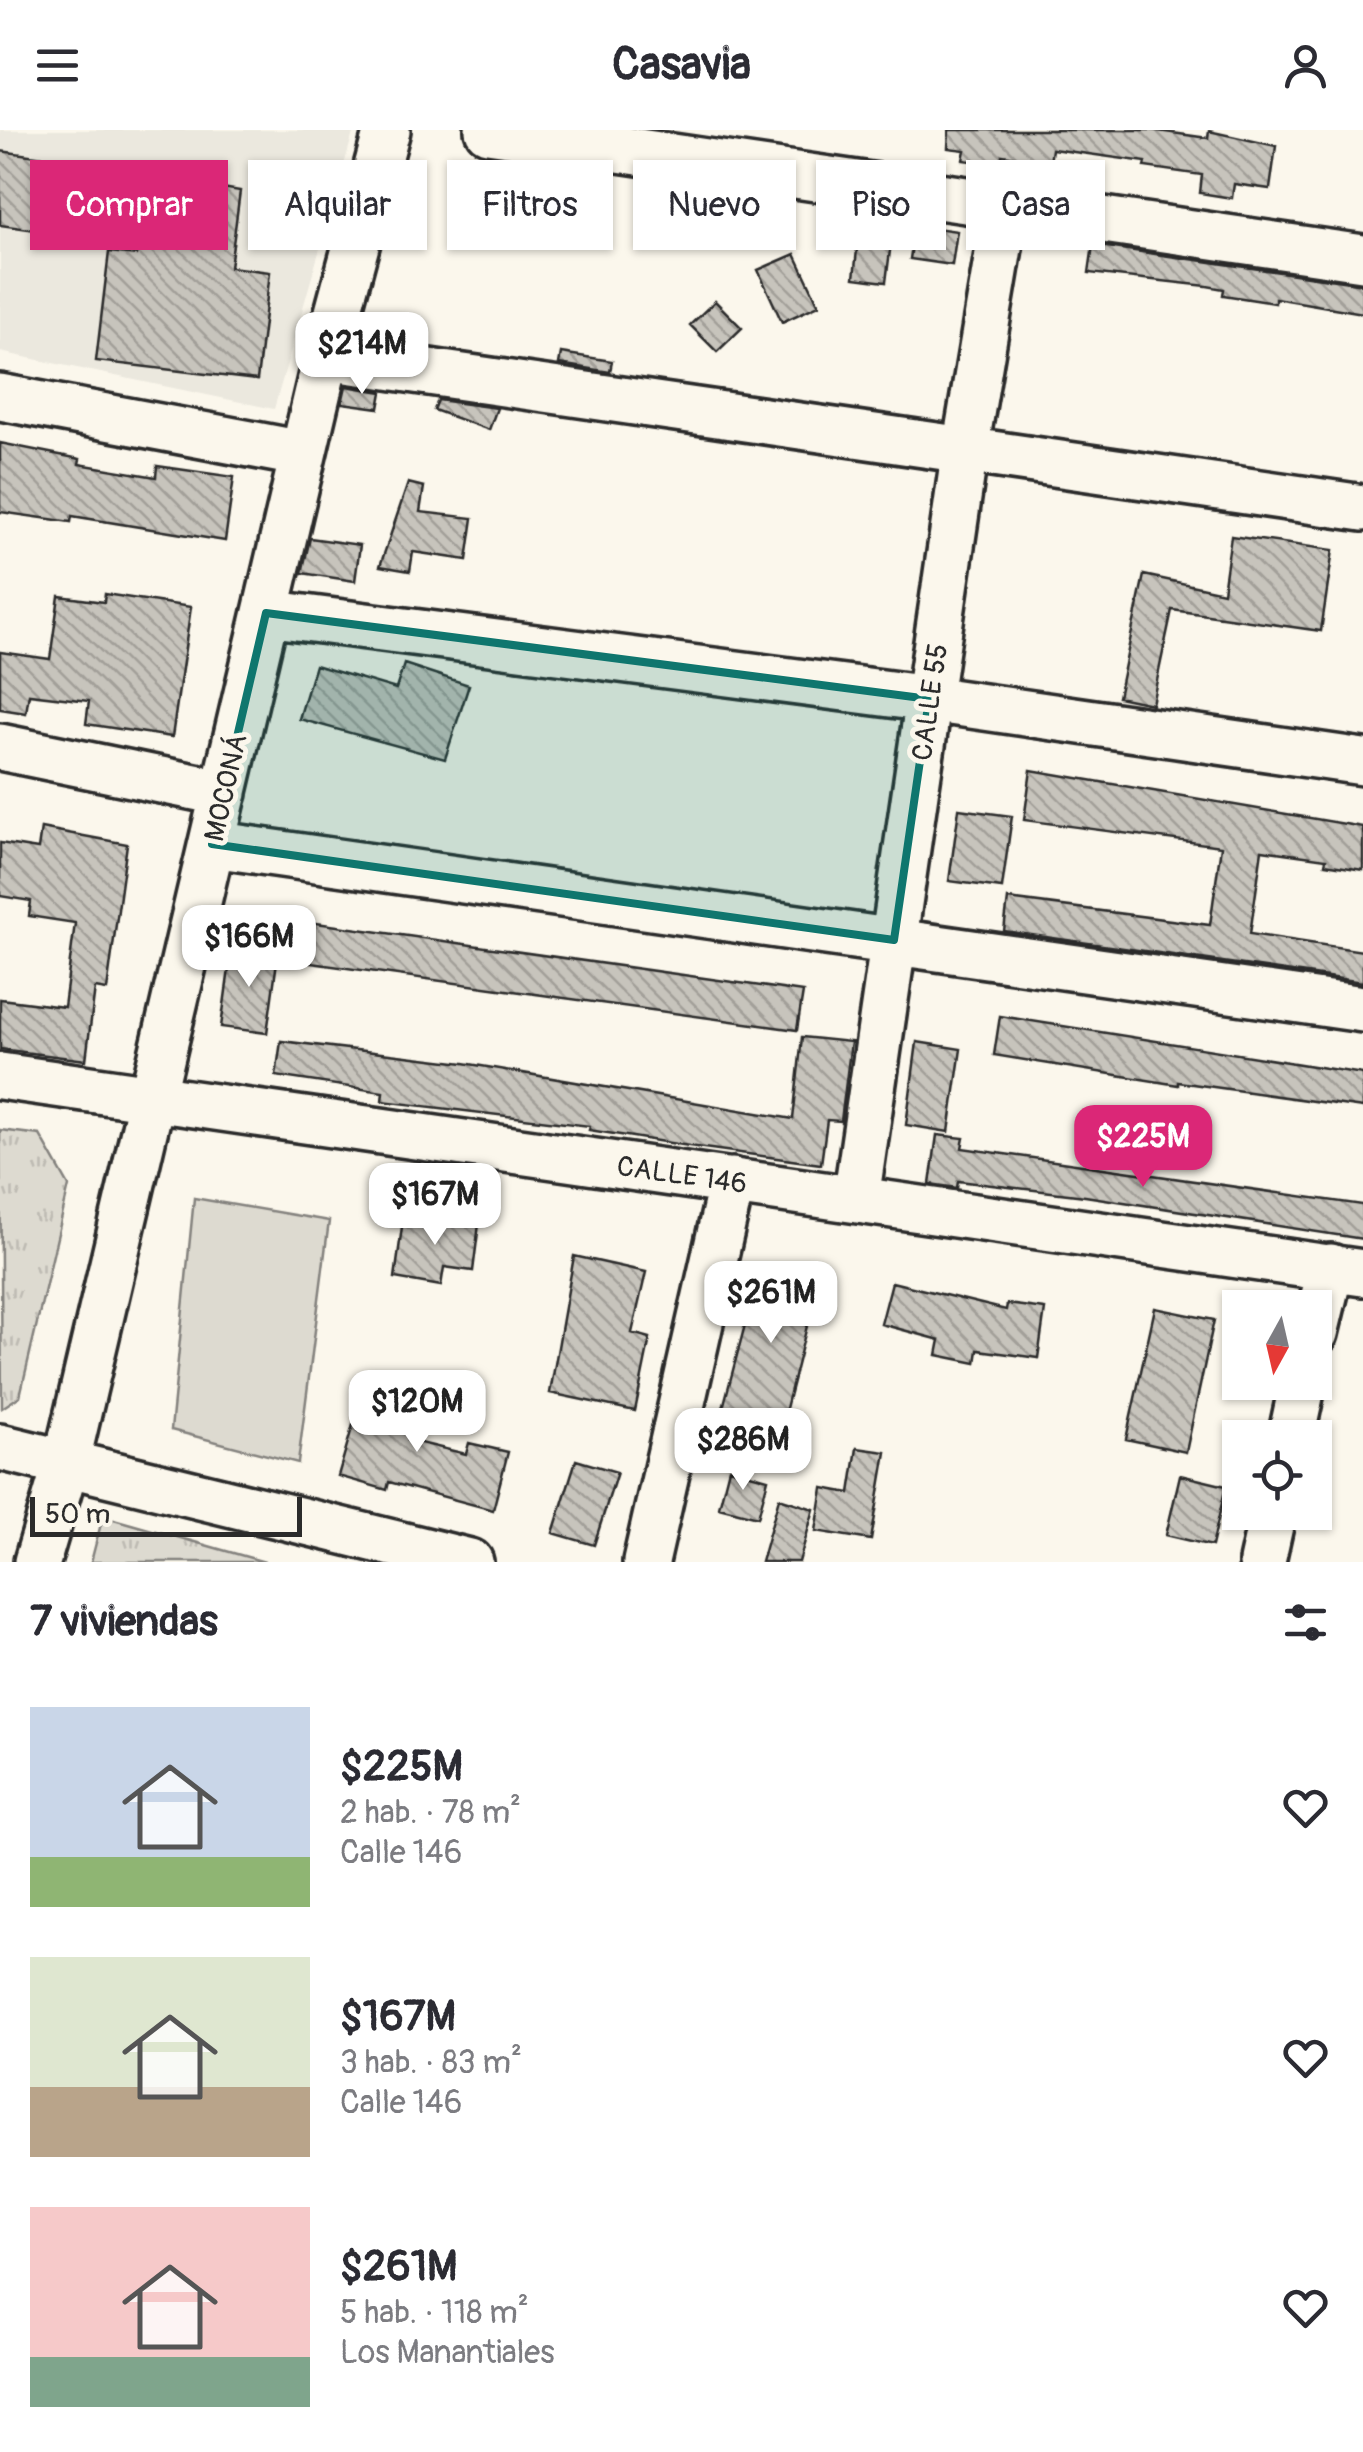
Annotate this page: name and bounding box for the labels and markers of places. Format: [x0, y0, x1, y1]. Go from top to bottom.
pin: $214M [292, 312, 432, 397]
pin: $166M [179, 905, 319, 990]
pin: $225M [1073, 1105, 1213, 1190]
pin: $167M [365, 1163, 505, 1248]
pin: $261M [701, 1261, 841, 1346]
pin: $120M [347, 1370, 487, 1455]
pin: $286M [673, 1408, 813, 1493]

